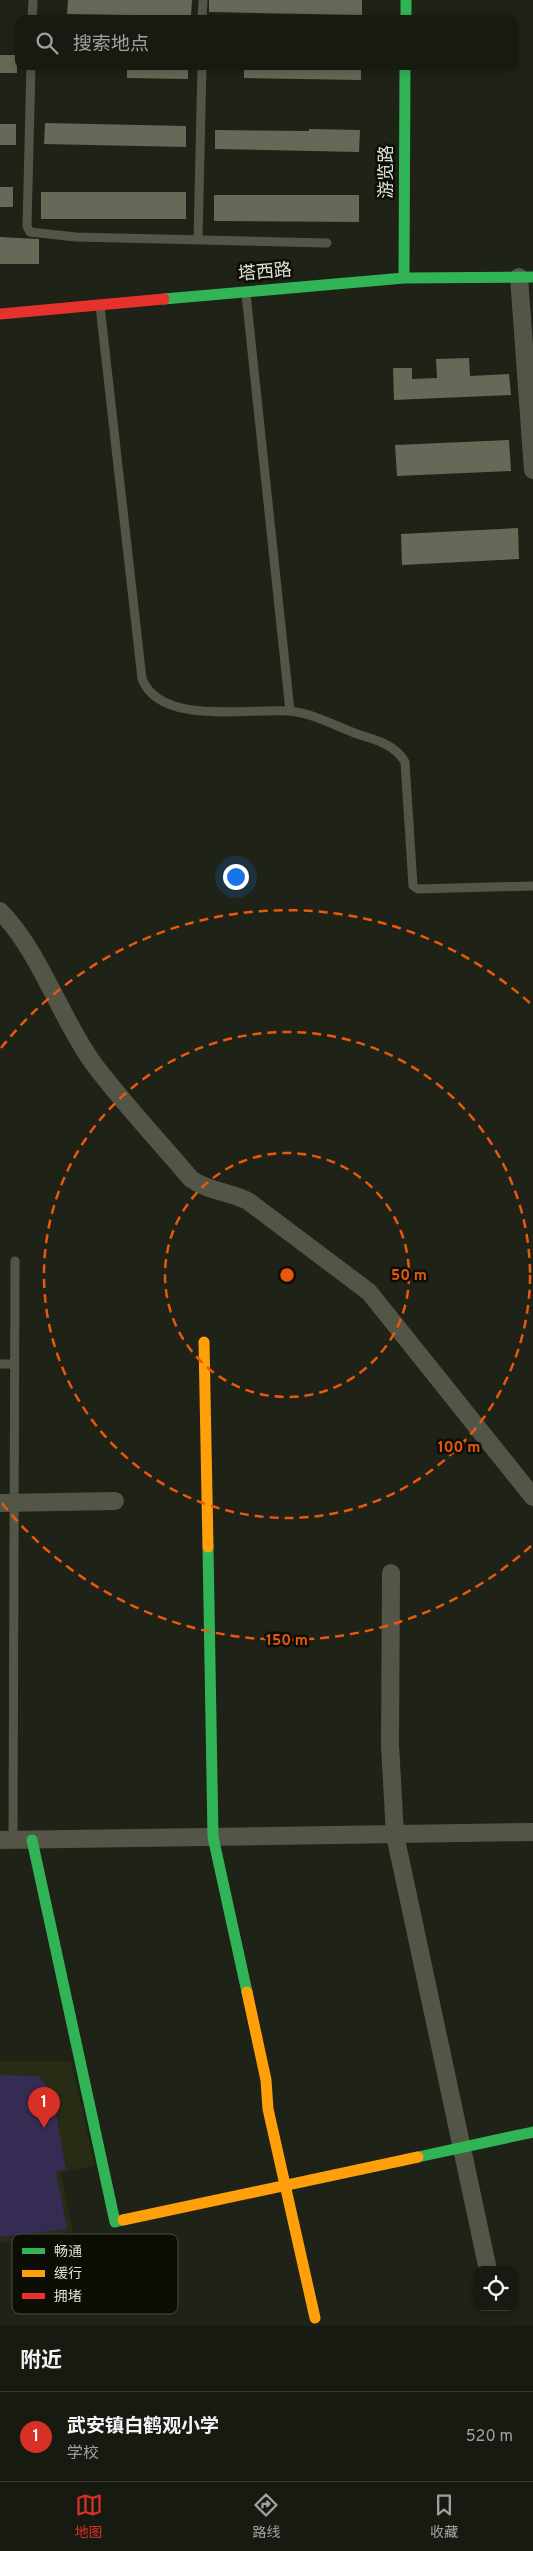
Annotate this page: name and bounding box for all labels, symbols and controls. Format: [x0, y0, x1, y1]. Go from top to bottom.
search box [15, 15, 518, 70]
icon: search [33, 29, 61, 57]
text: 搜索地点 [73, 33, 149, 57]
street label: 游览路 [376, 145, 399, 199]
street label: 塔西路 [237, 259, 293, 287]
your location [223, 864, 249, 890]
centre of rings [278, 1266, 296, 1284]
text: 50 m [391, 1267, 427, 1286]
text: 100 m [438, 1439, 480, 1458]
text: 150 m [266, 1632, 308, 1651]
pin: 1 [28, 2087, 60, 2128]
legend [12, 2234, 178, 2314]
text: 畅通 [54, 2244, 82, 2261]
text: 缓行 [54, 2266, 82, 2283]
map controls [473, 2266, 518, 2311]
button: locate [473, 2266, 518, 2311]
text: 拥堵 [54, 2289, 82, 2306]
text: 附近 [20, 2348, 62, 2375]
text: 武安镇白鹤观小学 [67, 2415, 219, 2439]
text: 1 [33, 2427, 39, 2447]
text: 520 m [466, 2427, 513, 2447]
text: 学校 [67, 2444, 99, 2464]
tab: 地图 [75, 2491, 103, 2542]
tab: 路线 [252, 2491, 280, 2542]
tab: 收藏 [430, 2491, 458, 2542]

